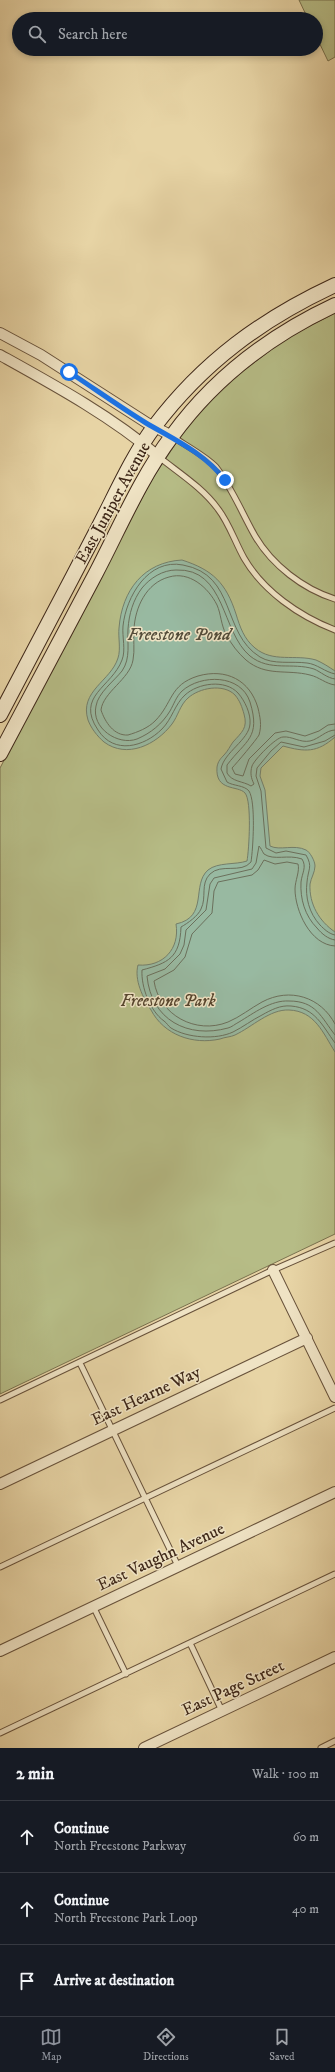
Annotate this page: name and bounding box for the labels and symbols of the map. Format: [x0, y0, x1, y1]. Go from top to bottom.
route start [60, 363, 78, 381]
street label: East Juniper Avenue [70, 438, 156, 568]
route end [216, 471, 234, 489]
water label: Freestone Pond [127, 624, 233, 646]
park label: Freestone Park [120, 990, 216, 1012]
street label: East Hearne Way [88, 1361, 205, 1431]
street label: East Vaughn Avenue [94, 1518, 228, 1596]
street label: East Page Street [178, 1654, 288, 1721]

